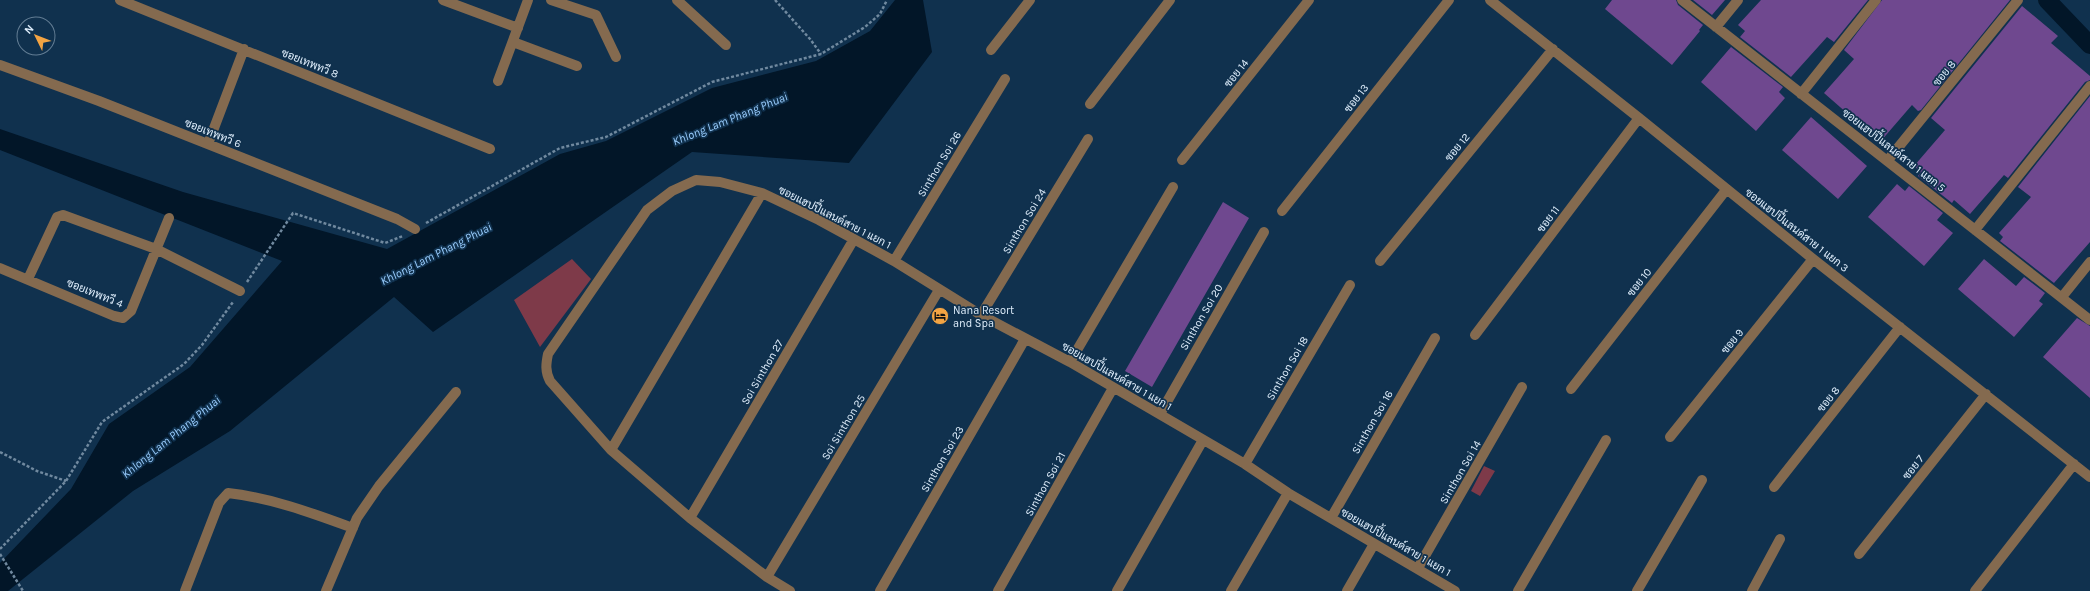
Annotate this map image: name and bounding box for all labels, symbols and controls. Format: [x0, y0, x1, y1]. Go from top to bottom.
north arrow [16, 16, 56, 56]
text: N [22, 22, 36, 37]
street label: ซอยเทพทวี 8 [279, 44, 341, 81]
street label: ซอย 14 [1221, 57, 1251, 90]
street label: ซอย 8 [1930, 58, 1959, 89]
street label: ซอย 13 [1341, 82, 1371, 115]
water label: Khlong Lam Phang Phuai [670, 89, 790, 149]
street label: ซอยแฮปปี้แลนด์สาย 1 แยก 5 [1839, 102, 1951, 195]
street label: ซอยเทพทวี 6 [183, 114, 244, 151]
street label: Sinthon Soi 26 [915, 129, 964, 199]
street label: ซอย 12 [1442, 131, 1473, 164]
street label: ซอยแฮปปี้แลนด์สาย 1 แยก 1 [776, 179, 896, 252]
street label: ซอยแฮปปี้แลนด์สาย 1 แยก 3 [1742, 182, 1854, 275]
street label: Sinthon Soi 24 [1000, 186, 1049, 256]
street label: ซอย 11 [1534, 204, 1562, 235]
water label: Khlong Lam Phang Phuai [378, 220, 494, 288]
street label: ซอย 10 [1624, 266, 1654, 299]
street label: ซอยเทพทวี 4 [65, 274, 126, 311]
street label: Sinthon Soi 20 [1177, 282, 1226, 353]
place label: Nana Resort and Spa [953, 304, 1014, 330]
hotel icon: Nana Resort and Spa [930, 306, 950, 326]
street label: ซอย 9 [1718, 326, 1746, 356]
street label: Sinthon Soi 18 [1264, 334, 1311, 402]
street label: ซอยแฮปปี้แลนด์สาย 1 แยก 1 [1059, 335, 1177, 413]
street label: Soi Sinthon 27 [739, 338, 786, 407]
street label: ซอย 8 [1814, 384, 1843, 415]
street label: Sinthon Soi 16 [1349, 388, 1396, 456]
street label: Soi Sinthon 25 [819, 392, 868, 462]
water label: Khlong Lam Phang Phuai [119, 393, 223, 481]
street label: Sinthon Soi 23 [918, 424, 967, 495]
street label: Sinthon Soi 14 [1437, 438, 1484, 506]
street label: Sinthon Soi 21 [1022, 450, 1068, 519]
street label: ซอย 7 [1900, 453, 1927, 482]
street label: ซอยแฮปปี้แลนด์สาย 1 แยก 1 [1338, 501, 1456, 579]

